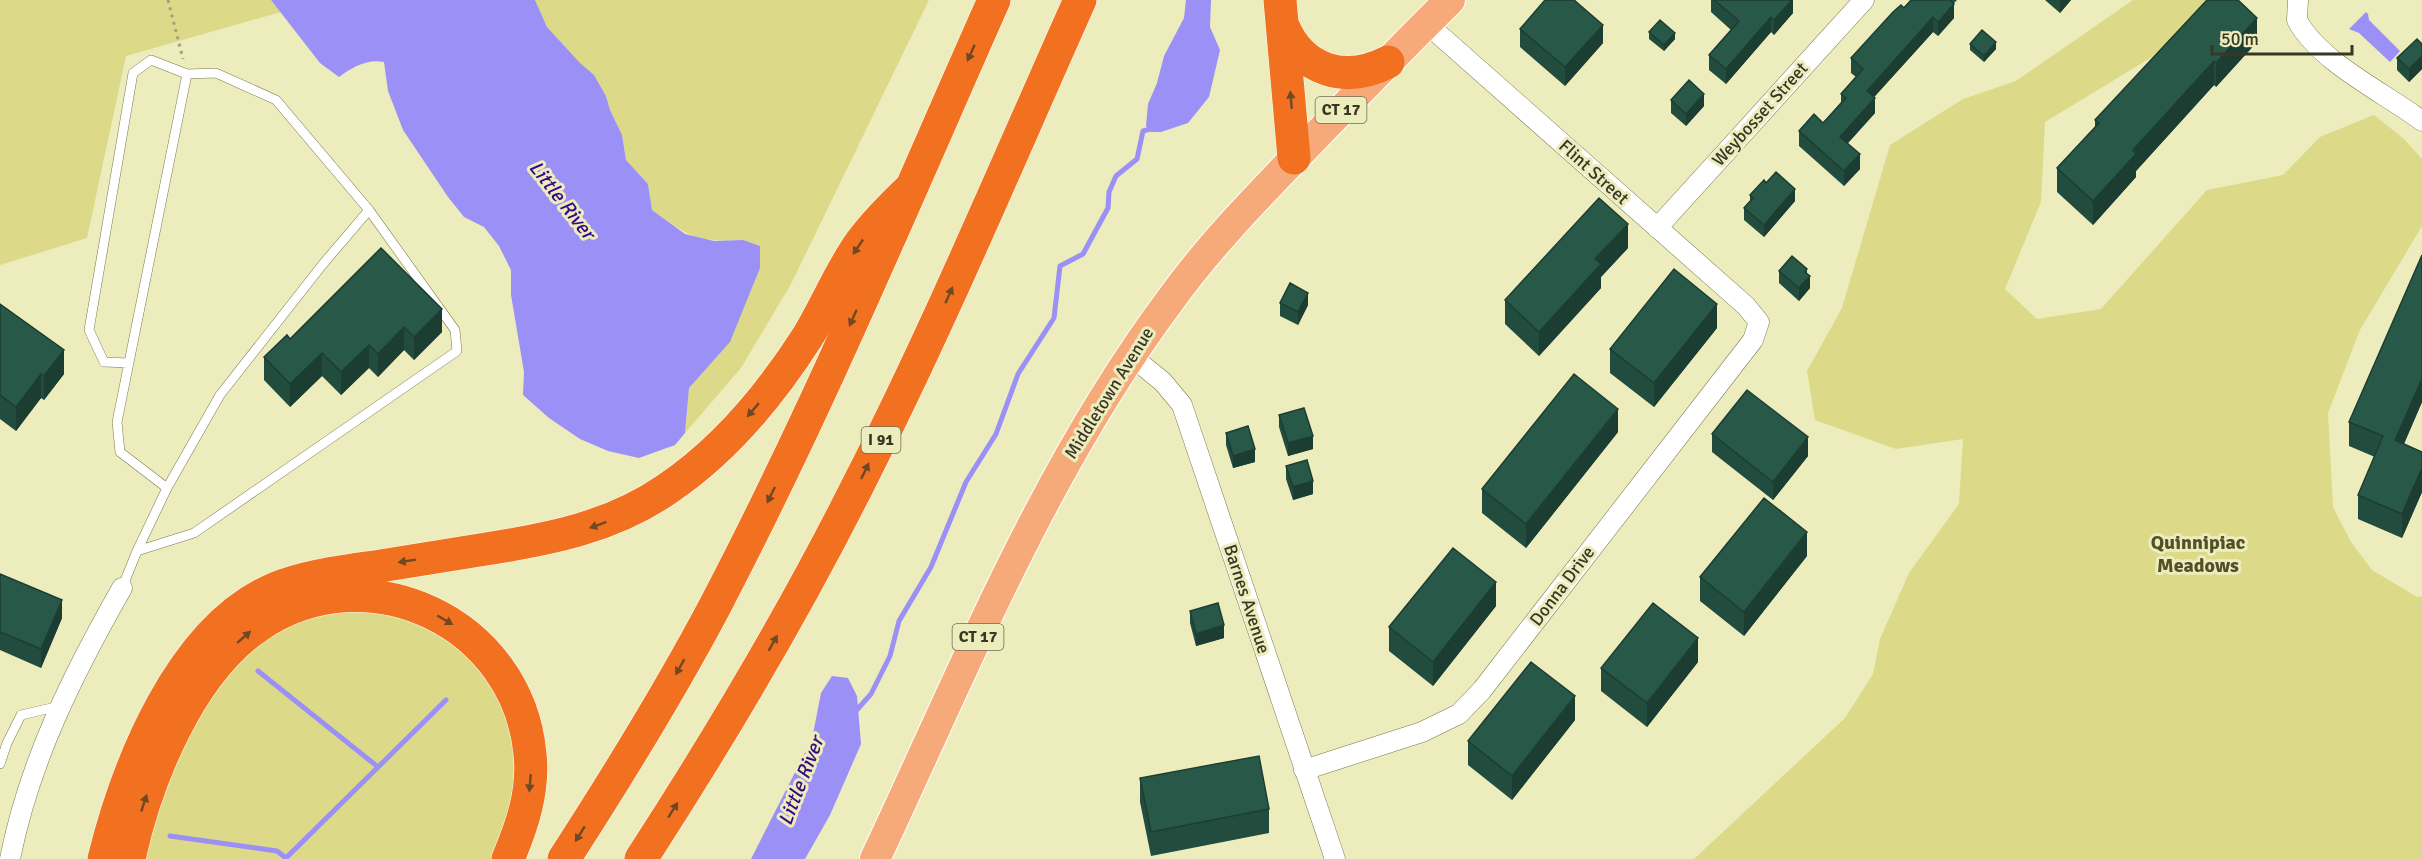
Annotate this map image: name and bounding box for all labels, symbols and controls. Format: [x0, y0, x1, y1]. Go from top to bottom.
scale bar [2212, 18, 2352, 56]
text: 50 m [2221, 28, 2259, 50]
one-way arrow [966, 45, 975, 62]
street label: Weybosset Street [1707, 57, 1813, 171]
one-way arrow [1286, 90, 1296, 109]
road number: CT 17 [1316, 97, 1366, 123]
street label: Flint Street [1555, 135, 1633, 209]
water label: Little River [524, 156, 602, 246]
one-way arrow [853, 239, 864, 255]
one-way arrow [944, 285, 954, 303]
one-way arrow [848, 309, 857, 327]
street label: Middletown Avenue [1060, 323, 1158, 463]
one-way arrow [747, 402, 760, 417]
road number: I 91 [862, 427, 900, 453]
one-way arrow [860, 462, 870, 480]
one-way arrow [766, 486, 775, 503]
one-way arrow [589, 520, 607, 530]
district label: Quinnipiac Meadows [2151, 530, 2245, 578]
street label: Barnes Avenue [1219, 542, 1275, 656]
street label: Donna Drive [1525, 542, 1599, 630]
one-way arrow [397, 557, 416, 566]
one-way arrow [437, 615, 454, 625]
road number: CT 17 [952, 624, 1004, 650]
one-way arrow [236, 631, 251, 644]
one-way arrow [768, 634, 778, 651]
one-way arrow [675, 659, 685, 676]
water label: Little River [773, 731, 830, 829]
one-way arrow [525, 774, 535, 793]
one-way arrow [140, 794, 150, 812]
one-way arrow [667, 802, 678, 818]
one-way arrow [574, 826, 585, 843]

